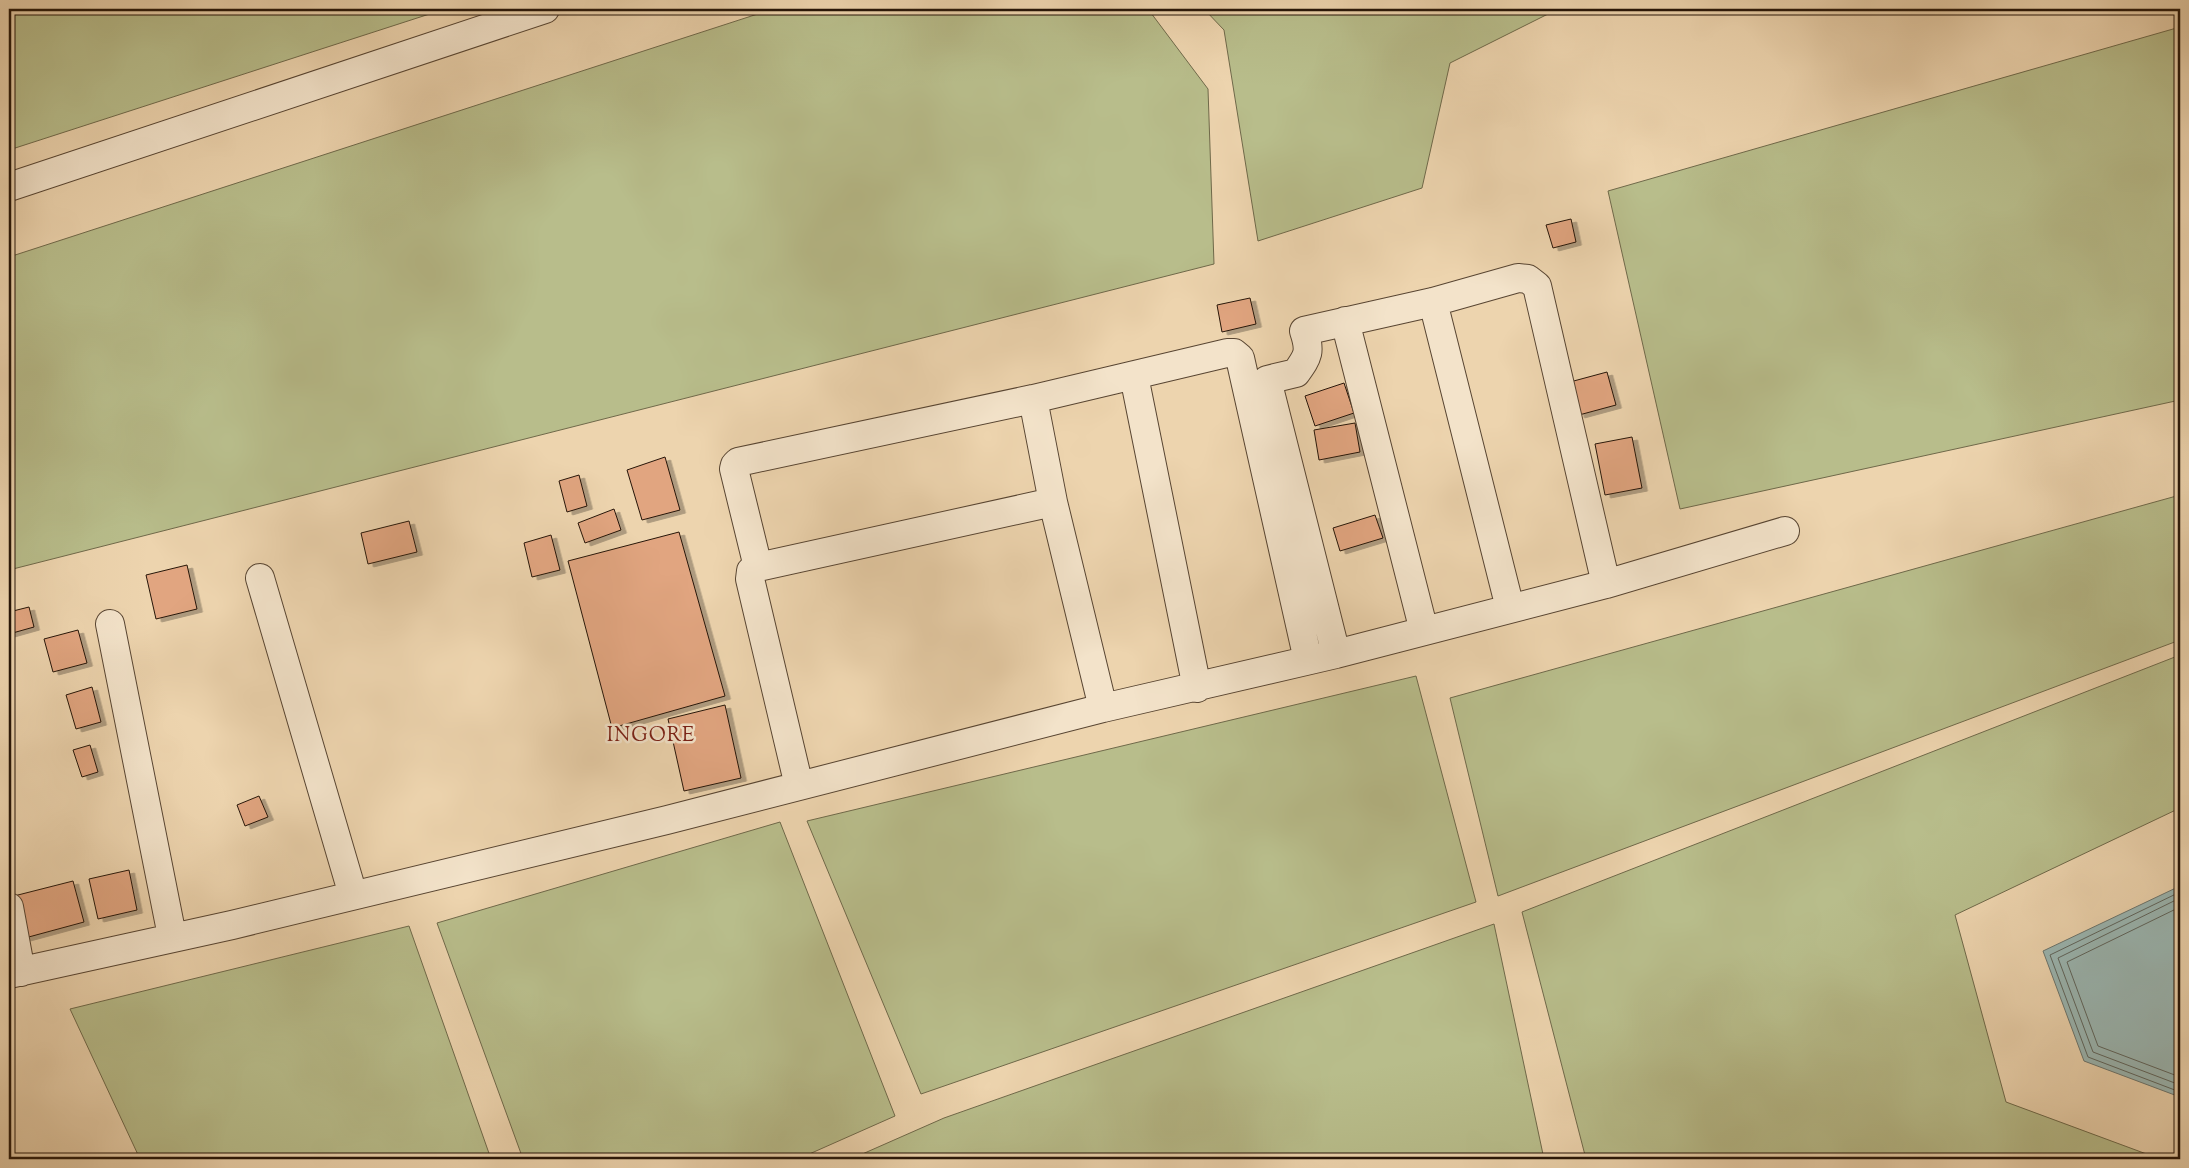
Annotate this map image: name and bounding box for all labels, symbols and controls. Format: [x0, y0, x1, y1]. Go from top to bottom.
district label: INGORE [607, 722, 695, 751]

